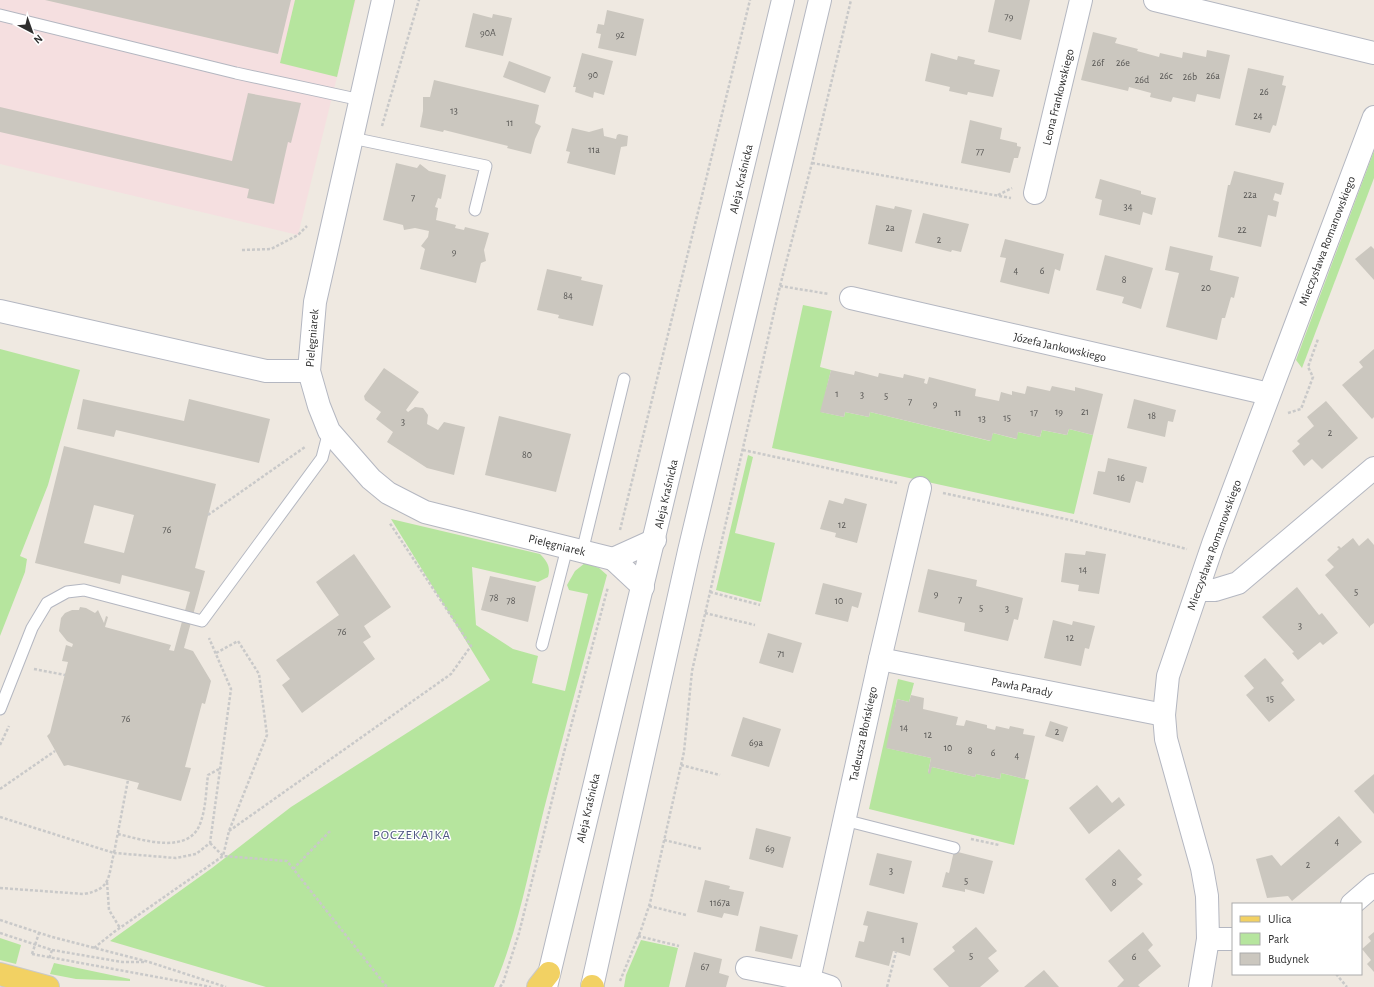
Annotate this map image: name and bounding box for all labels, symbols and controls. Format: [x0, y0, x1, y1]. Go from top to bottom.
north arrow [12, 12, 52, 52]
house number: 79 [1005, 12, 1014, 22]
house number: 90A [480, 28, 496, 38]
house number: 92 [615, 30, 625, 40]
text: N [32, 33, 45, 46]
street label: Leona Frankowskiego [1040, 47, 1076, 147]
house number: 26f [1092, 58, 1105, 68]
house number: 26e [1116, 58, 1130, 68]
house number: 90 [588, 70, 598, 80]
house number: 26c [1159, 71, 1173, 81]
house number: 26a [1206, 71, 1220, 81]
house number: 26b [1183, 72, 1197, 82]
house number: 26d [1135, 75, 1149, 85]
house number: 26 [1259, 87, 1269, 97]
house number: 13 [450, 106, 458, 116]
house number: 24 [1253, 111, 1263, 121]
house number: 11 [507, 118, 513, 128]
street label: Aleja Kraśnicka [727, 143, 756, 215]
house number: 11a [588, 145, 600, 155]
house number: 77 [976, 147, 984, 157]
street label: Mieczysława Romanowskiego [1297, 174, 1358, 308]
house number: 22a [1243, 190, 1257, 200]
house number: 7 [411, 193, 415, 203]
house number: 34 [1124, 202, 1133, 212]
house number: 2a [885, 223, 895, 233]
house number: 22 [1237, 225, 1247, 235]
house number: 2 [937, 235, 942, 245]
house number: 9 [452, 247, 457, 257]
house number: 4 [1014, 266, 1019, 276]
house number: 6 [1040, 266, 1045, 276]
house number: 8 [1122, 275, 1127, 285]
house number: 20 [1201, 283, 1211, 293]
house number: 84 [563, 291, 573, 301]
street label: Pielęgniarek [303, 308, 321, 368]
street label: Józefa Jankowskiego [1013, 331, 1108, 364]
house number: 1 [835, 389, 839, 399]
house number: 3 [860, 390, 864, 400]
house number: 5 [884, 391, 888, 401]
house number: 7 [908, 397, 912, 407]
house number: 9 [933, 399, 938, 409]
house number: 19 [1055, 407, 1063, 417]
house number: 21 [1081, 407, 1089, 417]
house number: 11 [955, 408, 961, 418]
house number: 17 [1030, 408, 1038, 418]
house number: 18 [1148, 411, 1156, 421]
house number: 15 [1003, 413, 1011, 423]
house number: 13 [978, 414, 986, 424]
house number: 3 [401, 417, 405, 427]
house number: 2 [1328, 428, 1333, 438]
house number: 80 [522, 450, 532, 460]
street label: Aleja Kraśnicka [652, 458, 681, 530]
house number: 16 [1117, 473, 1125, 483]
street label: Mieczysława Romanowskiego [1185, 478, 1244, 612]
house number: 12 [838, 520, 846, 530]
house number: 76 [163, 525, 172, 535]
street label: Pielęgniarek [527, 532, 587, 558]
house number: 14 [1079, 565, 1087, 575]
house number: 5 [1354, 587, 1358, 597]
house number: 9 [934, 589, 939, 599]
house number: 78 [490, 593, 499, 603]
house number: 7 [958, 595, 962, 605]
house number: 78 [507, 596, 516, 606]
house number: 10 [835, 596, 843, 606]
house number: 5 [979, 603, 983, 613]
house number: 3 [1005, 604, 1009, 614]
house number: 3 [1298, 621, 1302, 631]
house number: 76 [338, 627, 347, 637]
house number: 12 [1066, 633, 1074, 643]
house number: 71 [777, 649, 785, 659]
street label: Pawła Parady [990, 675, 1054, 700]
street label: Tadeusza Błońskiego [847, 685, 879, 783]
house number: 15 [1266, 694, 1274, 704]
house number: 76 [122, 714, 131, 724]
house number: 14 [900, 723, 908, 733]
house number: 2 [1055, 727, 1060, 737]
house number: 12 [924, 730, 932, 740]
house number: 69a [749, 738, 763, 748]
house number: 10 [944, 743, 952, 753]
house number: 8 [968, 746, 973, 756]
house number: 6 [991, 748, 996, 758]
house number: 4 [1015, 751, 1020, 761]
street label: Aleja Kraśnicka [574, 772, 603, 844]
district label: POCZEKAJKA [373, 829, 451, 842]
house number: 4 [1335, 837, 1340, 847]
house number: 69 [765, 844, 775, 854]
house number: 2 [1306, 860, 1311, 870]
house number: 3 [889, 866, 893, 876]
house number: 5 [964, 876, 968, 886]
house number: 8 [1112, 878, 1117, 888]
house number: 1167a [710, 898, 731, 908]
legend [1232, 903, 1362, 975]
text: Ulica [1268, 913, 1292, 925]
text: Park [1268, 933, 1289, 945]
house number: 1 [901, 935, 905, 945]
house number: 5 [969, 951, 973, 961]
house number: 6 [1132, 952, 1137, 962]
text: Budynek [1268, 953, 1310, 966]
house number: 67 [701, 962, 709, 972]

